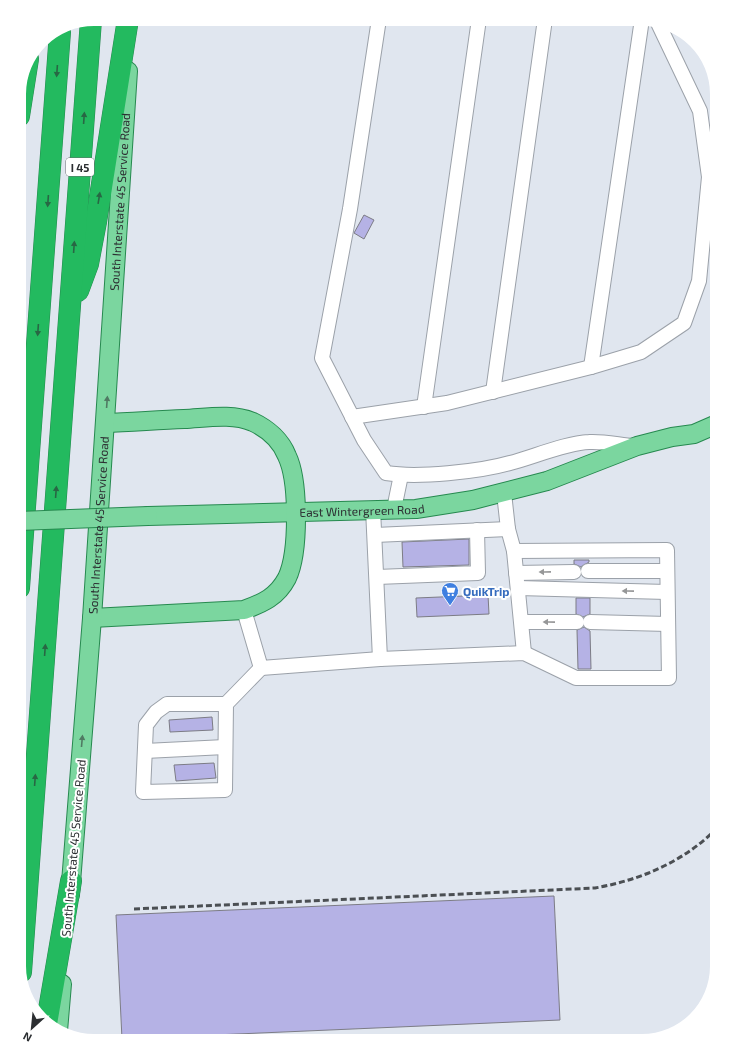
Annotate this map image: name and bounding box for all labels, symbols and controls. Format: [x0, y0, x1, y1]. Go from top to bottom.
one-way arrow [54, 65, 61, 77]
one-way arrow [80, 112, 87, 124]
street label: South Interstate 45 Service Road [107, 112, 132, 291]
road number: I 45 [66, 158, 94, 176]
one-way arrow [96, 192, 102, 204]
one-way arrow [44, 195, 51, 207]
one-way arrow [71, 241, 78, 253]
one-way arrow [35, 324, 42, 336]
one-way arrow [103, 396, 110, 408]
street label: South Interstate 45 Service Road [85, 436, 111, 614]
one-way arrow [53, 486, 60, 498]
street label: East Wintergreen Road [299, 501, 426, 519]
one-way arrow [538, 569, 551, 575]
supermarket icon: QuikTrip [440, 581, 460, 606]
place label: QuikTrip [463, 584, 510, 599]
one-way arrow [621, 588, 634, 594]
one-way arrow [542, 619, 555, 625]
one-way arrow [41, 644, 48, 656]
one-way arrow [79, 735, 86, 747]
street label: South Interstate 45 Service Road [58, 759, 88, 937]
one-way arrow [31, 774, 38, 786]
north arrow [12, 1008, 52, 1048]
text: N [21, 1030, 34, 1045]

